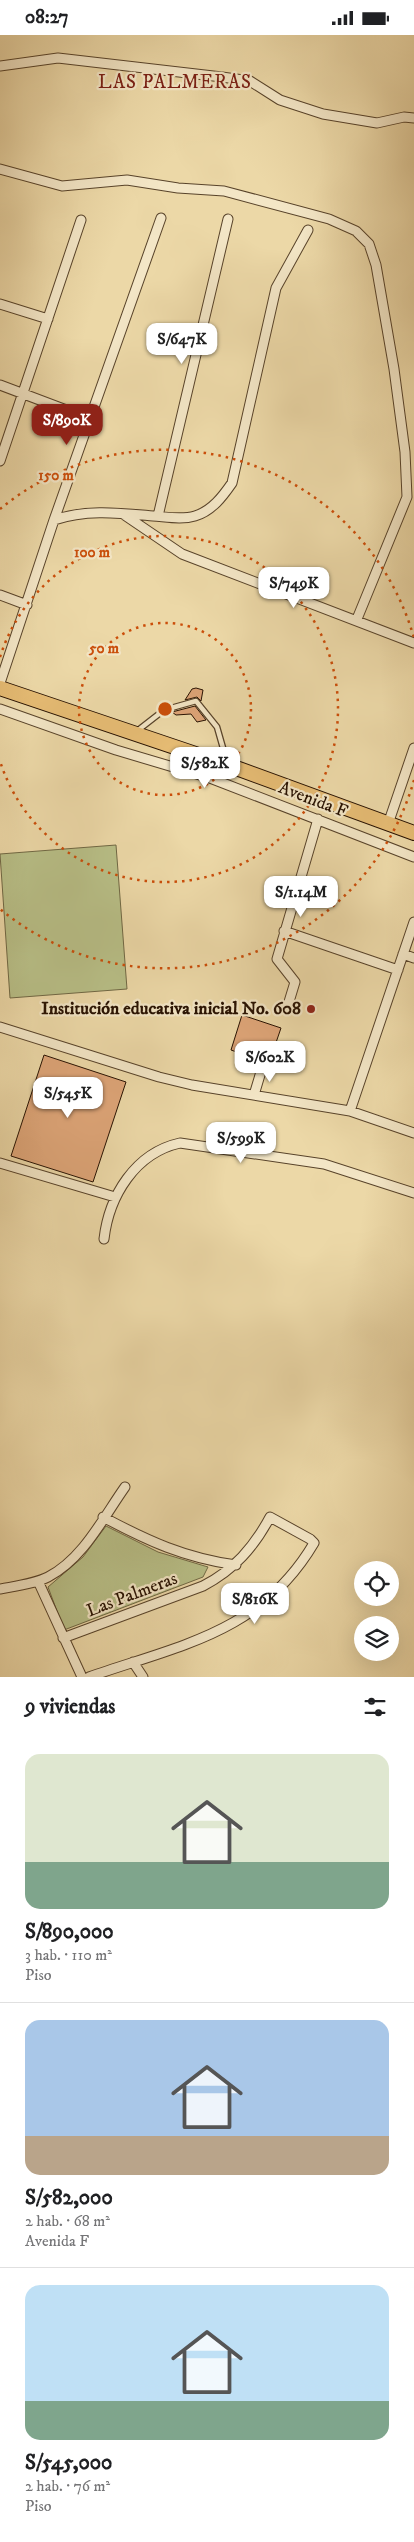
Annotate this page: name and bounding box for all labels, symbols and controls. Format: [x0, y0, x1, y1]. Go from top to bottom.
text: 08:27 [25, 6, 69, 29]
district label: LAS PALMERAS [98, 71, 252, 94]
pin: S/647K [141, 323, 223, 365]
text: S/647K [157, 329, 207, 349]
pin: S/890K [26, 403, 108, 446]
text: S/890K [43, 410, 91, 430]
text: 150 m [38, 466, 74, 485]
text: 100 m [74, 543, 111, 562]
pin: S/749K [253, 567, 335, 609]
text: S/749K [269, 573, 319, 593]
text: 50 m [88, 639, 120, 658]
centre of rings [156, 700, 174, 718]
pin: S/582K [164, 747, 246, 789]
text: S/582K [181, 753, 229, 773]
street label: Avenida F [275, 777, 351, 823]
pin: S/1.14M [255, 875, 347, 918]
text: S/1.14M [275, 882, 327, 902]
place label: Institución educativa inicial No. 608 [41, 998, 301, 1020]
marker: Institución educativa inicial No. 608 [305, 1003, 317, 1015]
pin: S/602K [229, 1041, 311, 1083]
text: S/602K [246, 1047, 294, 1067]
pin: S/545K [27, 1077, 109, 1119]
text: S/545K [44, 1083, 92, 1103]
pin: S/599K [200, 1121, 282, 1164]
text: S/599K [217, 1128, 265, 1148]
map controls [354, 1561, 399, 1661]
button: locate [354, 1561, 399, 1606]
street label: Las Palmeras [84, 1568, 180, 1622]
pin: S/816K [214, 1583, 296, 1625]
text: S/816K [232, 1589, 278, 1609]
button: layers [354, 1616, 399, 1661]
icon: filters [361, 1693, 389, 1721]
text: 9 viviendas [25, 1694, 115, 1720]
icon: home [162, 1787, 252, 1877]
text: S/890,000 [25, 1919, 114, 1945]
text: 3 hab. · 110 m² [25, 1945, 112, 1965]
text: Piso [25, 1965, 52, 1985]
icon: home [162, 2052, 252, 2142]
text: S/582,000 [25, 2185, 113, 2211]
text: 2 hab. · 68 m² [25, 2211, 110, 2231]
text: Avenida F [25, 2231, 89, 2251]
icon: home [162, 2317, 252, 2407]
text: S/545,000 [25, 2450, 112, 2476]
text: 2 hab. · 76 m² [25, 2476, 110, 2496]
text: Piso [25, 2496, 52, 2516]

